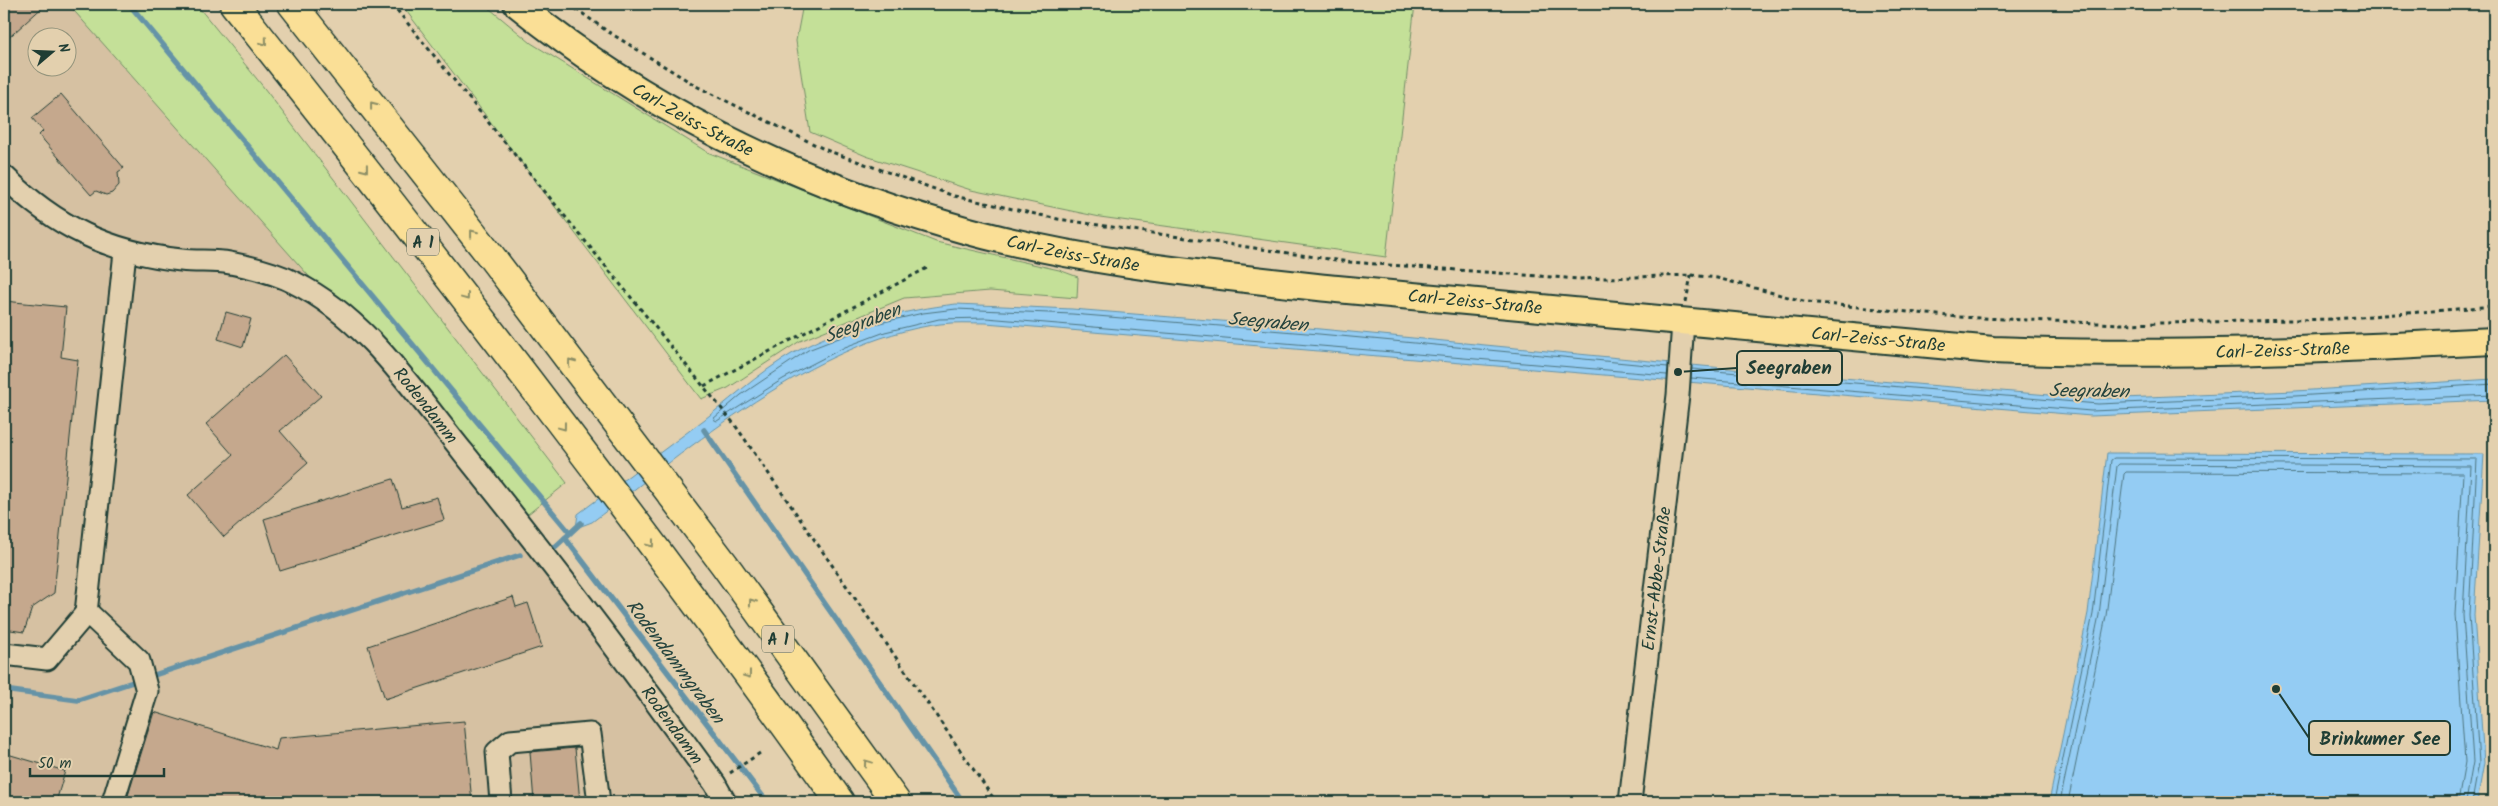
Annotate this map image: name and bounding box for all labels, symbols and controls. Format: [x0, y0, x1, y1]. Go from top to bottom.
north arrow [28, 28, 78, 78]
one-way arrow [259, 36, 267, 45]
text: N [52, 40, 75, 56]
street label: Carl-Zeiss-Straße [626, 76, 758, 166]
one-way arrow [370, 102, 378, 111]
one-way arrow [360, 163, 368, 172]
road number: A 1 [407, 228, 439, 256]
street label: Carl-Zeiss-Straße [1003, 228, 1141, 281]
one-way arrow [470, 229, 479, 239]
street label: Carl-Zeiss-Straße [1406, 283, 1543, 324]
one-way arrow [460, 291, 468, 300]
water label: Seegraben [820, 295, 907, 352]
water label: Seegraben [1227, 305, 1311, 342]
street label: Carl-Zeiss-Straße [1810, 320, 1947, 361]
street label: Carl-Zeiss-Straße [2215, 335, 2351, 368]
callout: Seegraben [1737, 351, 1842, 385]
text: Seegraben [1746, 354, 1832, 384]
one-way arrow [568, 358, 577, 368]
street label: Rodendamm [385, 361, 464, 451]
water label: Seegraben [2049, 376, 2131, 408]
one-way arrow [557, 421, 566, 431]
street label: Ernst-Abbe-Straße [1635, 505, 1681, 652]
one-way arrow [645, 538, 654, 548]
water label: Rodendammgraben [622, 594, 730, 728]
one-way arrow [749, 599, 758, 608]
road number: A 1 [762, 626, 794, 652]
one-way arrow [742, 669, 751, 679]
street label: Rodendamm [637, 682, 709, 768]
callout: Brinkumer See [2309, 721, 2450, 755]
text: Brinkumer See [2320, 725, 2440, 755]
scale bar [30, 746, 164, 778]
text: 50 m [38, 752, 72, 776]
one-way arrow [864, 759, 873, 769]

